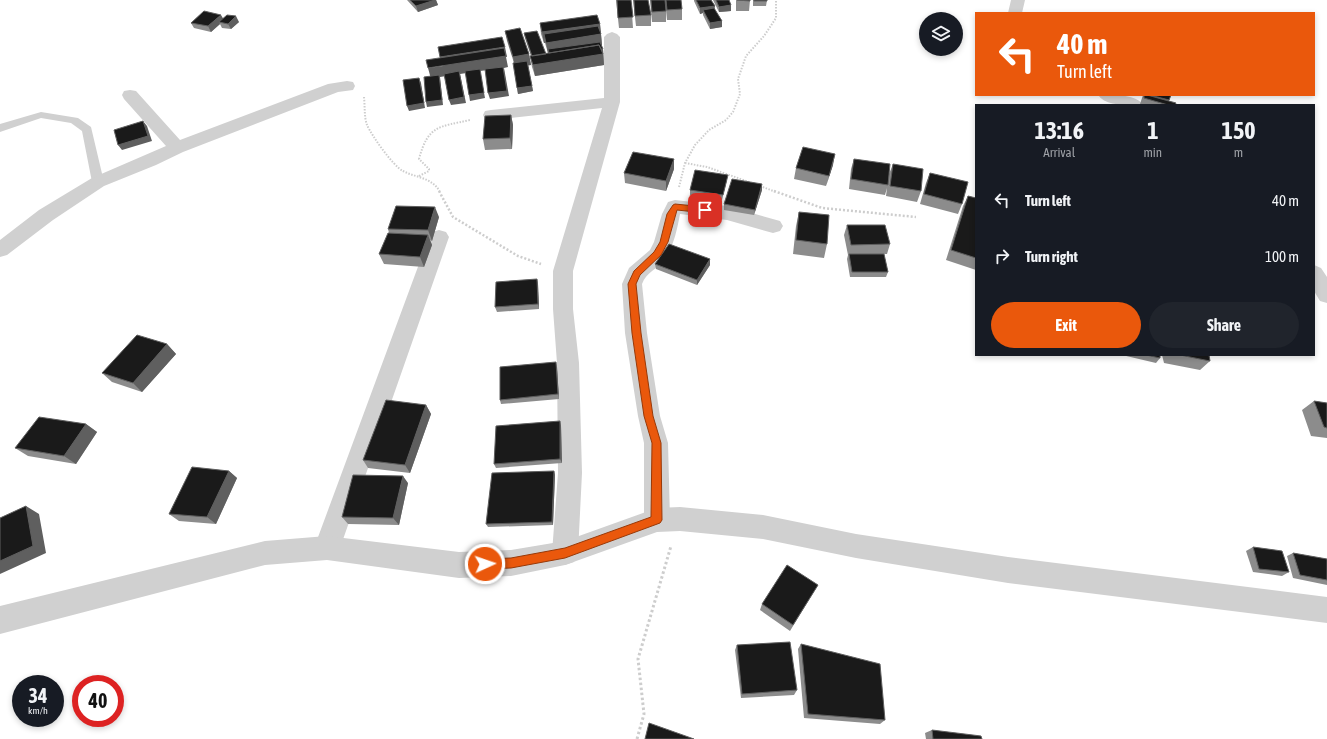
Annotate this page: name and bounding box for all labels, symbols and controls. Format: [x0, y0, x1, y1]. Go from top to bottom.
map controls [919, 12, 963, 56]
button: layers [919, 12, 963, 56]
icon: left [991, 28, 1043, 80]
text: 40 m [1057, 28, 1107, 60]
text: Turn left [1057, 61, 1112, 82]
text: 13:16 [1035, 117, 1084, 144]
text: 1 [1147, 117, 1158, 144]
text: 150 [1222, 117, 1255, 144]
text: Arrival [1043, 145, 1075, 160]
text: min [1143, 145, 1162, 160]
text: m [1234, 145, 1243, 160]
icon: left [991, 189, 1013, 211]
text: Turn left [1025, 192, 1071, 209]
text: 40 m [1272, 192, 1299, 209]
pin [688, 193, 722, 227]
icon: arrive [694, 199, 716, 221]
icon: right [991, 245, 1013, 267]
text: Turn right [1025, 248, 1078, 265]
text: 100 m [1265, 248, 1299, 265]
button: Exit [991, 302, 1141, 348]
button: Share [1149, 302, 1299, 348]
position arrow [464, 543, 506, 585]
speed limit sign: 40 [72, 675, 124, 727]
text: 34 [29, 684, 47, 707]
text: km/h [28, 705, 48, 716]

